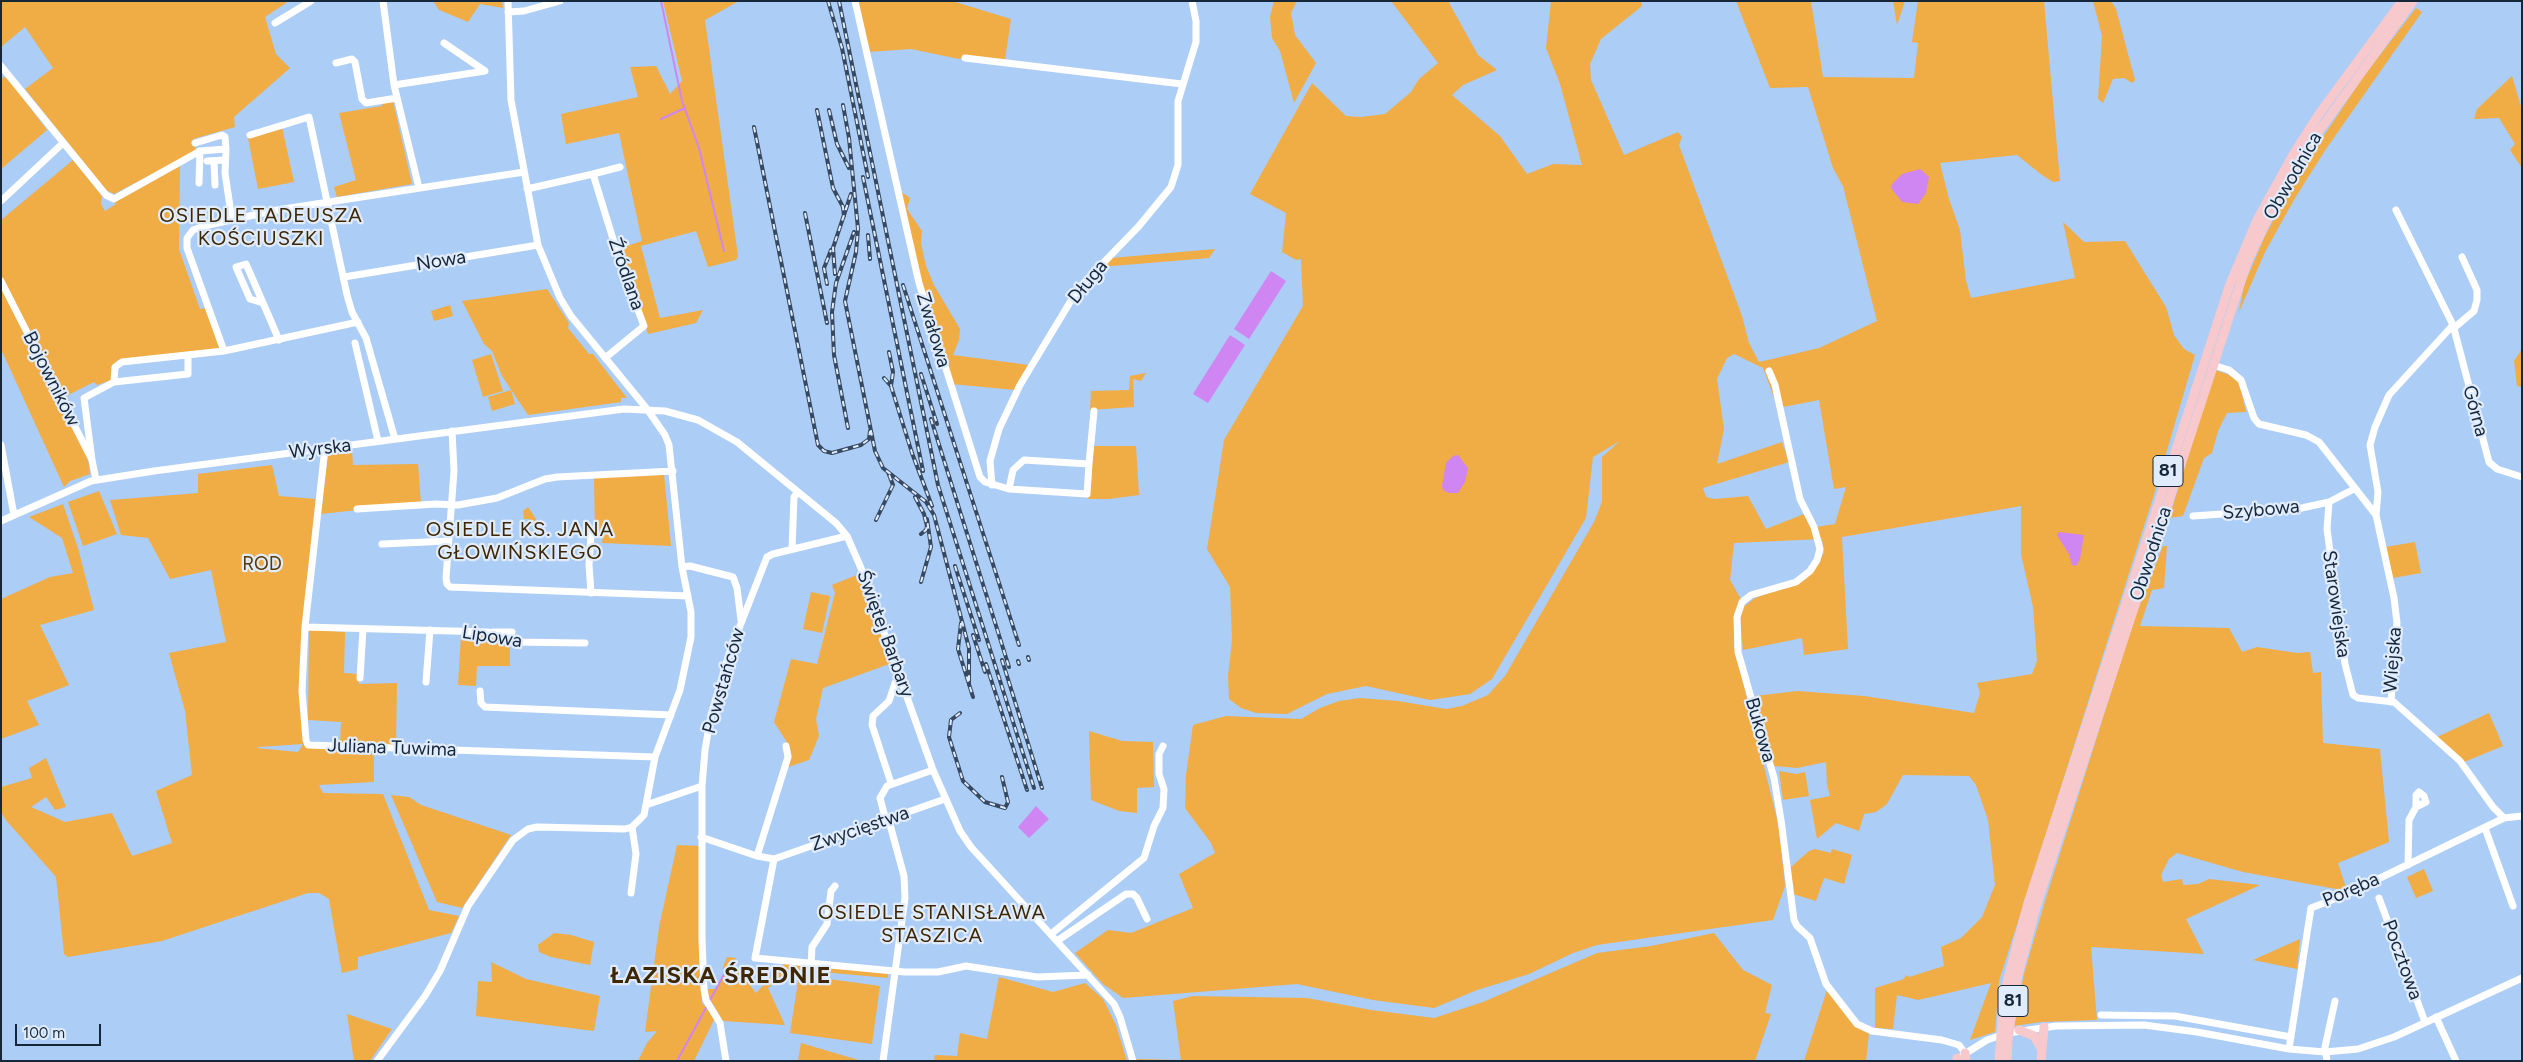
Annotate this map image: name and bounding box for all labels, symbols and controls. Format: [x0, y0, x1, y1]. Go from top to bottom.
street label: Obwodnica [2259, 128, 2327, 224]
district label: OSIEDLE TADEUSZA KOŚCIUSZKI [157, 204, 365, 251]
street label: Źródlana [603, 235, 649, 313]
street label: Nowa [415, 246, 467, 276]
street label: Długa [1063, 255, 1113, 309]
street label: Zwałowa [911, 290, 955, 370]
street label: Bojowników [17, 328, 85, 430]
street label: Górna [2457, 383, 2493, 439]
street label: Wyrska [288, 434, 352, 464]
road number: 81 [2153, 456, 2183, 486]
street label: Szybowa [2222, 495, 2300, 525]
street label: Obwodnica [2125, 504, 2177, 604]
district label: OSIEDLE KS. JANA GŁOWIŃSKIEGO [424, 518, 616, 565]
street label: Starowiejska [2317, 549, 2355, 659]
park label: ROD [242, 553, 282, 575]
street label: Świętej Barbary [851, 567, 919, 701]
street label: Lipowa [460, 621, 524, 653]
street label: Powstańców [698, 626, 750, 736]
street label: Wiejska [2379, 626, 2407, 694]
street label: Bukowa [1740, 695, 1780, 765]
street label: Juliana Tuwima [327, 734, 457, 762]
street label: Zwycięstwa [808, 802, 912, 856]
street label: Poręba [2319, 868, 2383, 912]
district label: OSIEDLE STANISŁAWA STASZICA [816, 901, 1048, 948]
street label: Pocztowa [2377, 917, 2427, 1003]
district label: ŁAZISKA ŚREDNIE [609, 962, 833, 990]
road number: 81 [1998, 986, 2028, 1016]
scale bar [18, 1014, 104, 1046]
text: 100 m [23, 1024, 65, 1042]

